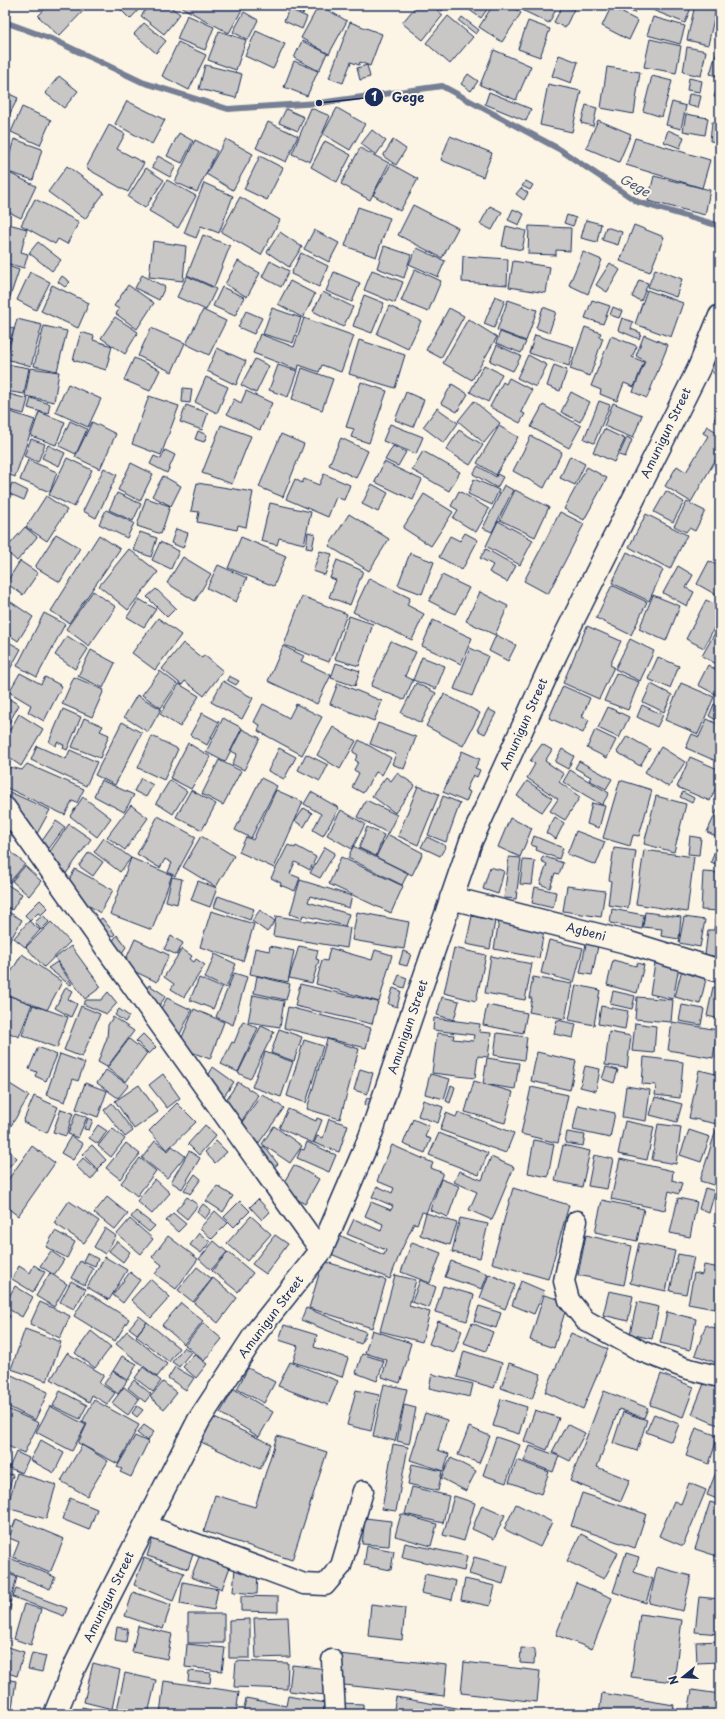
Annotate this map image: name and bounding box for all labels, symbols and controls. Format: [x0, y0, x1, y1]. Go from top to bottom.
callout: Gege [364, 85, 433, 110]
text: 1 [371, 87, 377, 105]
text: Gege [392, 87, 424, 106]
water label: Gege [617, 169, 655, 201]
street label: Amunigun Street [635, 384, 695, 481]
street label: Amunigun Street [495, 675, 551, 772]
street label: Agbeni [565, 917, 608, 945]
street label: Amunigun Street [382, 977, 432, 1076]
street label: Amunigun Street [233, 1271, 307, 1361]
street label: Amunigun Street [78, 1548, 138, 1645]
north arrow [663, 1657, 703, 1697]
text: N [663, 1673, 682, 1687]

